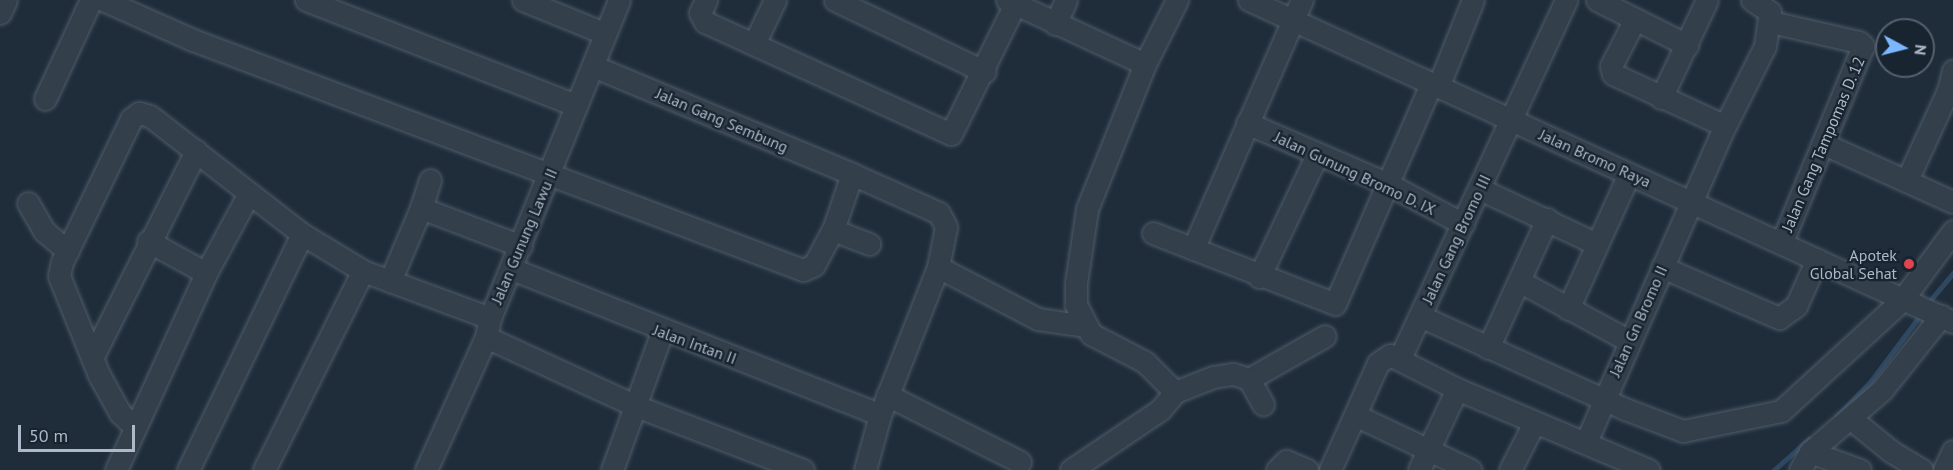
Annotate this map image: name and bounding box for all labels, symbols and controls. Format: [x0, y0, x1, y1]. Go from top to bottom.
north arrow [1875, 18, 1935, 78]
text: N [1910, 44, 1931, 56]
street label: Jalan Gang Tampomas D. 12 [1777, 53, 1869, 235]
street label: Jalan Gang Sembung [653, 83, 791, 157]
street label: Jalan Bromo Raya [1536, 125, 1654, 191]
street label: Jalan Gunung Bromo D. IX [1271, 127, 1439, 219]
street label: Jalan Gunung Lawu II [487, 165, 561, 307]
street label: Jalan Gang Bromo III [1418, 171, 1494, 307]
place label: Apotek Global Sehat [1810, 245, 1897, 283]
marker: Apotek Global Sehat [1902, 257, 1916, 271]
street label: Jalan Gn Bromo II [1605, 262, 1671, 380]
street label: Jalan Intan II [651, 320, 739, 368]
scale bar [21, 413, 138, 451]
text: 50 m [29, 424, 68, 447]

